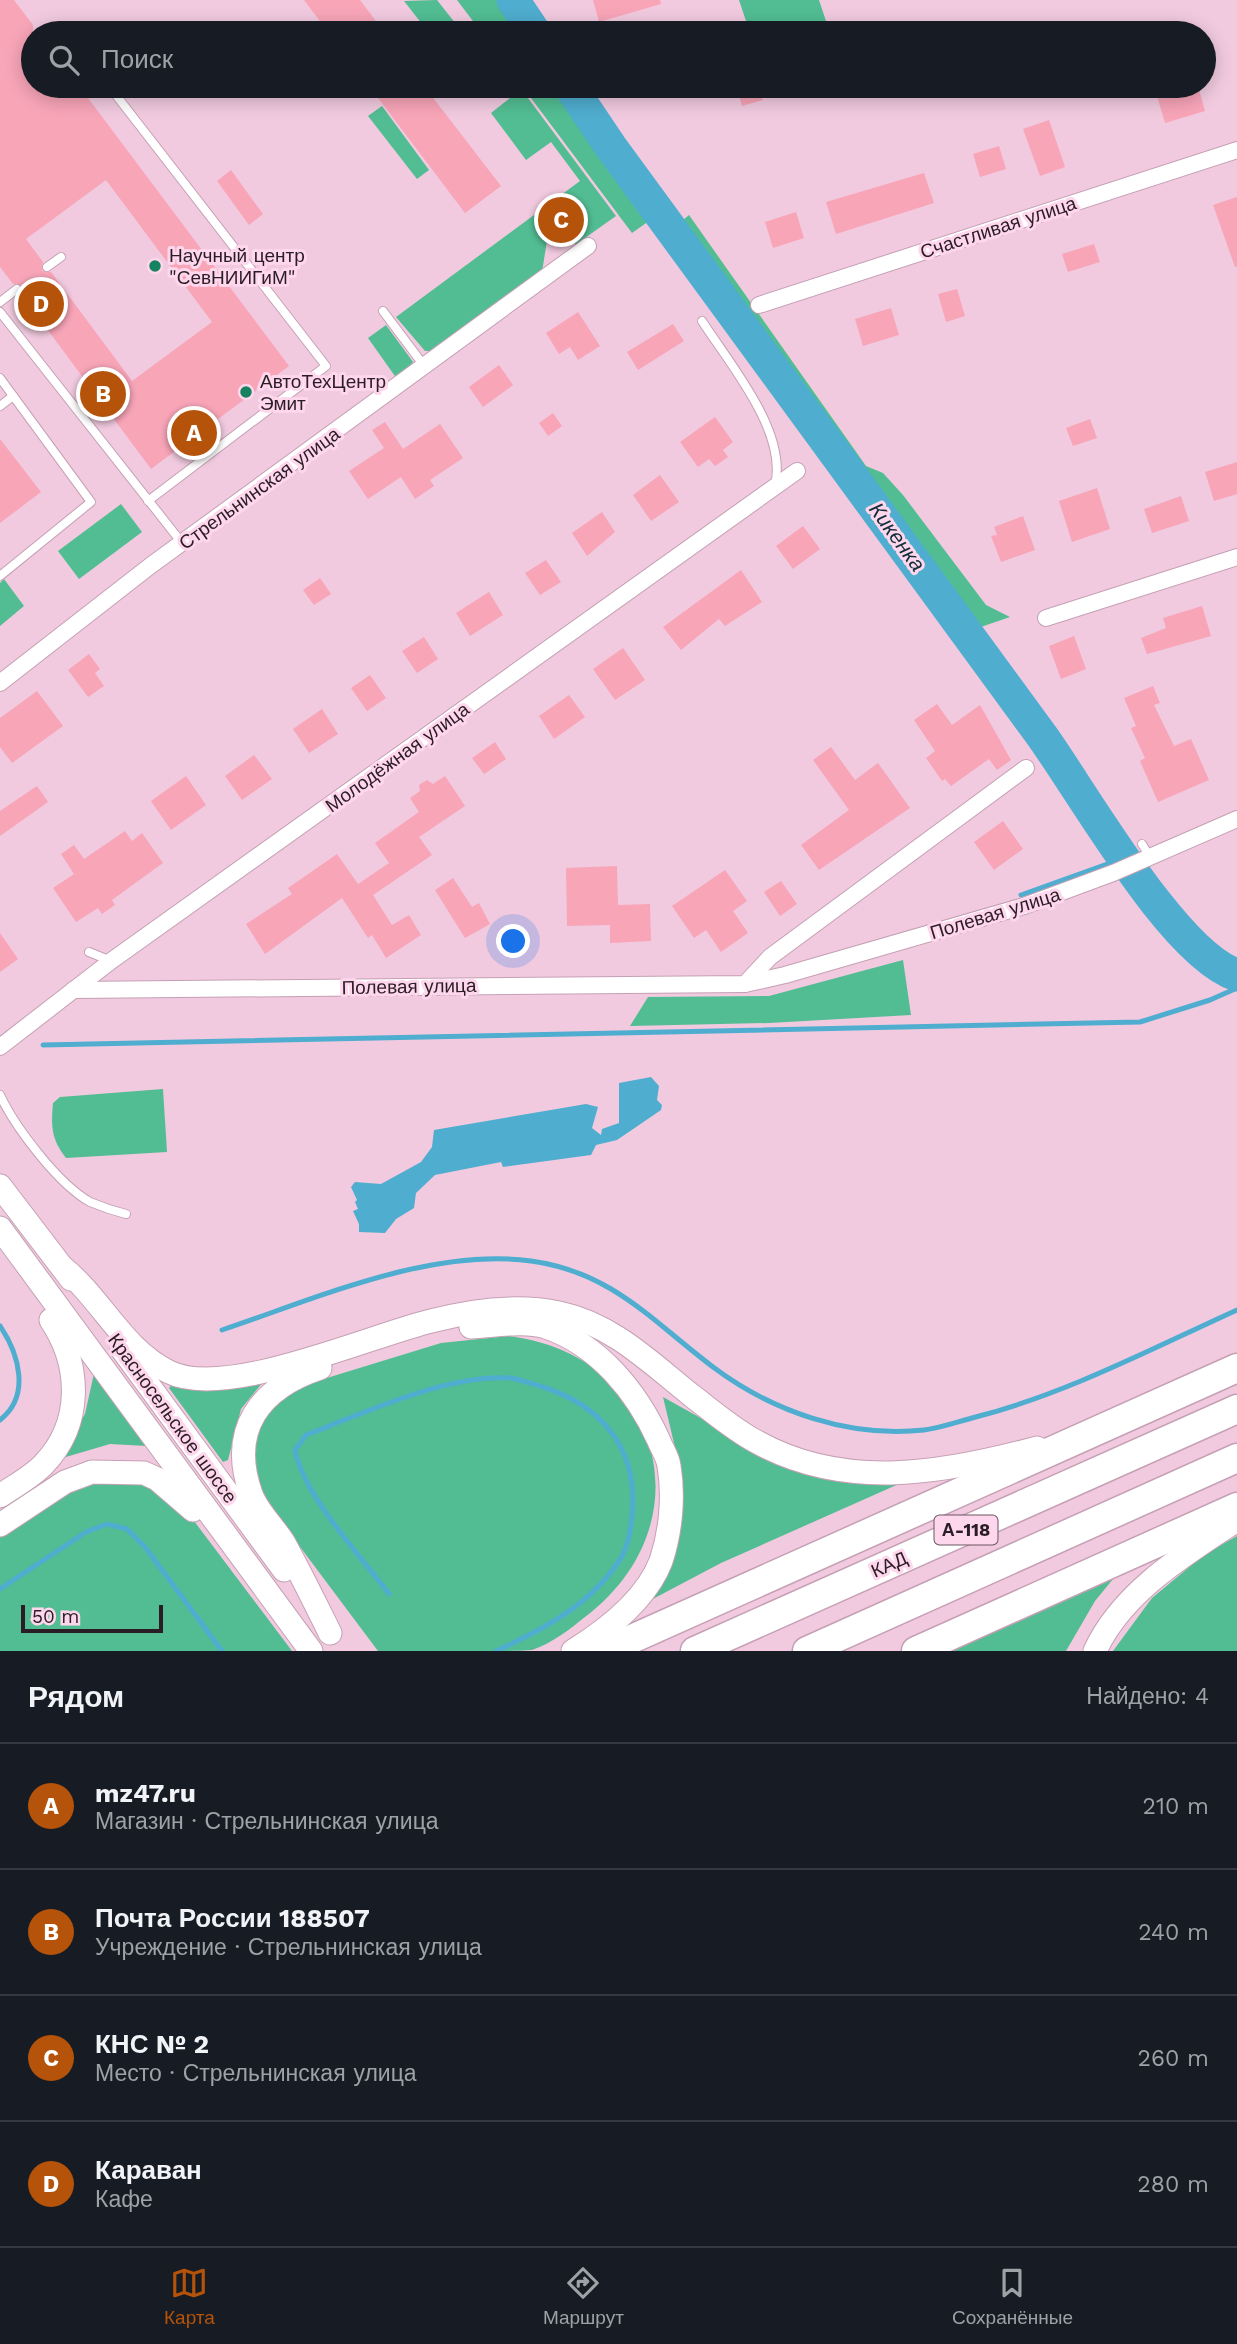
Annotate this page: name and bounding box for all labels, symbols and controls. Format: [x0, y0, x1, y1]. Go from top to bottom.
search box [21, 21, 1216, 98]
icon: search [45, 41, 83, 79]
text: Поиск [101, 44, 173, 74]
street label: Счастливая улица [917, 191, 1080, 264]
pin: C [538, 194, 584, 246]
place label: Научный центр "СевНИИГиМ" [169, 244, 305, 289]
marker: Научный центр "СевНИИГиМ" [147, 258, 163, 274]
pin: D [18, 278, 64, 330]
pin: B [80, 368, 126, 420]
place label: АвтоТехЦентр Эмит [260, 370, 386, 415]
marker: АвтоТехЦентр Эмит [238, 384, 254, 400]
pin: A [171, 407, 217, 459]
street label: Стрельнинская улица [174, 422, 345, 555]
water label: Кикенка [864, 497, 931, 576]
street label: Молодёжная улица [321, 697, 474, 817]
street label: Полевая улица [927, 883, 1063, 944]
your location [496, 924, 530, 958]
street label: Полевая улица [341, 974, 477, 999]
street label: Красносельское шоссе [103, 1329, 242, 1508]
road number: А-118 [934, 1516, 998, 1545]
street label: КАД [868, 1546, 911, 1583]
scale bar [21, 1602, 163, 1634]
text: 50 m [32, 1605, 79, 1628]
text: Рядом [28, 1679, 124, 1714]
text: Найдено: 4 [1086, 1683, 1209, 1710]
text: mz47.ru [95, 1778, 196, 1808]
text: A [43, 1793, 59, 1820]
text: 210 m [1143, 1793, 1209, 1820]
text: Магазин · Стрельнинская улица [95, 1808, 439, 1835]
text: Почта России 188507 [95, 1903, 370, 1933]
text: B [43, 1919, 59, 1946]
text: 240 m [1138, 1919, 1209, 1946]
text: Учреждение · Стрельнинская улица [95, 1934, 482, 1961]
text: КНС № 2 [95, 2029, 209, 2059]
text: C [43, 2045, 59, 2072]
text: 260 m [1138, 2045, 1209, 2072]
text: Место · Стрельнинская улица [95, 2060, 417, 2087]
text: Караван [95, 2155, 202, 2185]
text: D [43, 2171, 59, 2198]
text: 280 m [1137, 2171, 1209, 2198]
text: Кафе [95, 2186, 153, 2213]
tab: Карта [164, 2264, 215, 2329]
tab: Маршрут [543, 2264, 624, 2329]
tab: Сохранённые [952, 2264, 1073, 2329]

